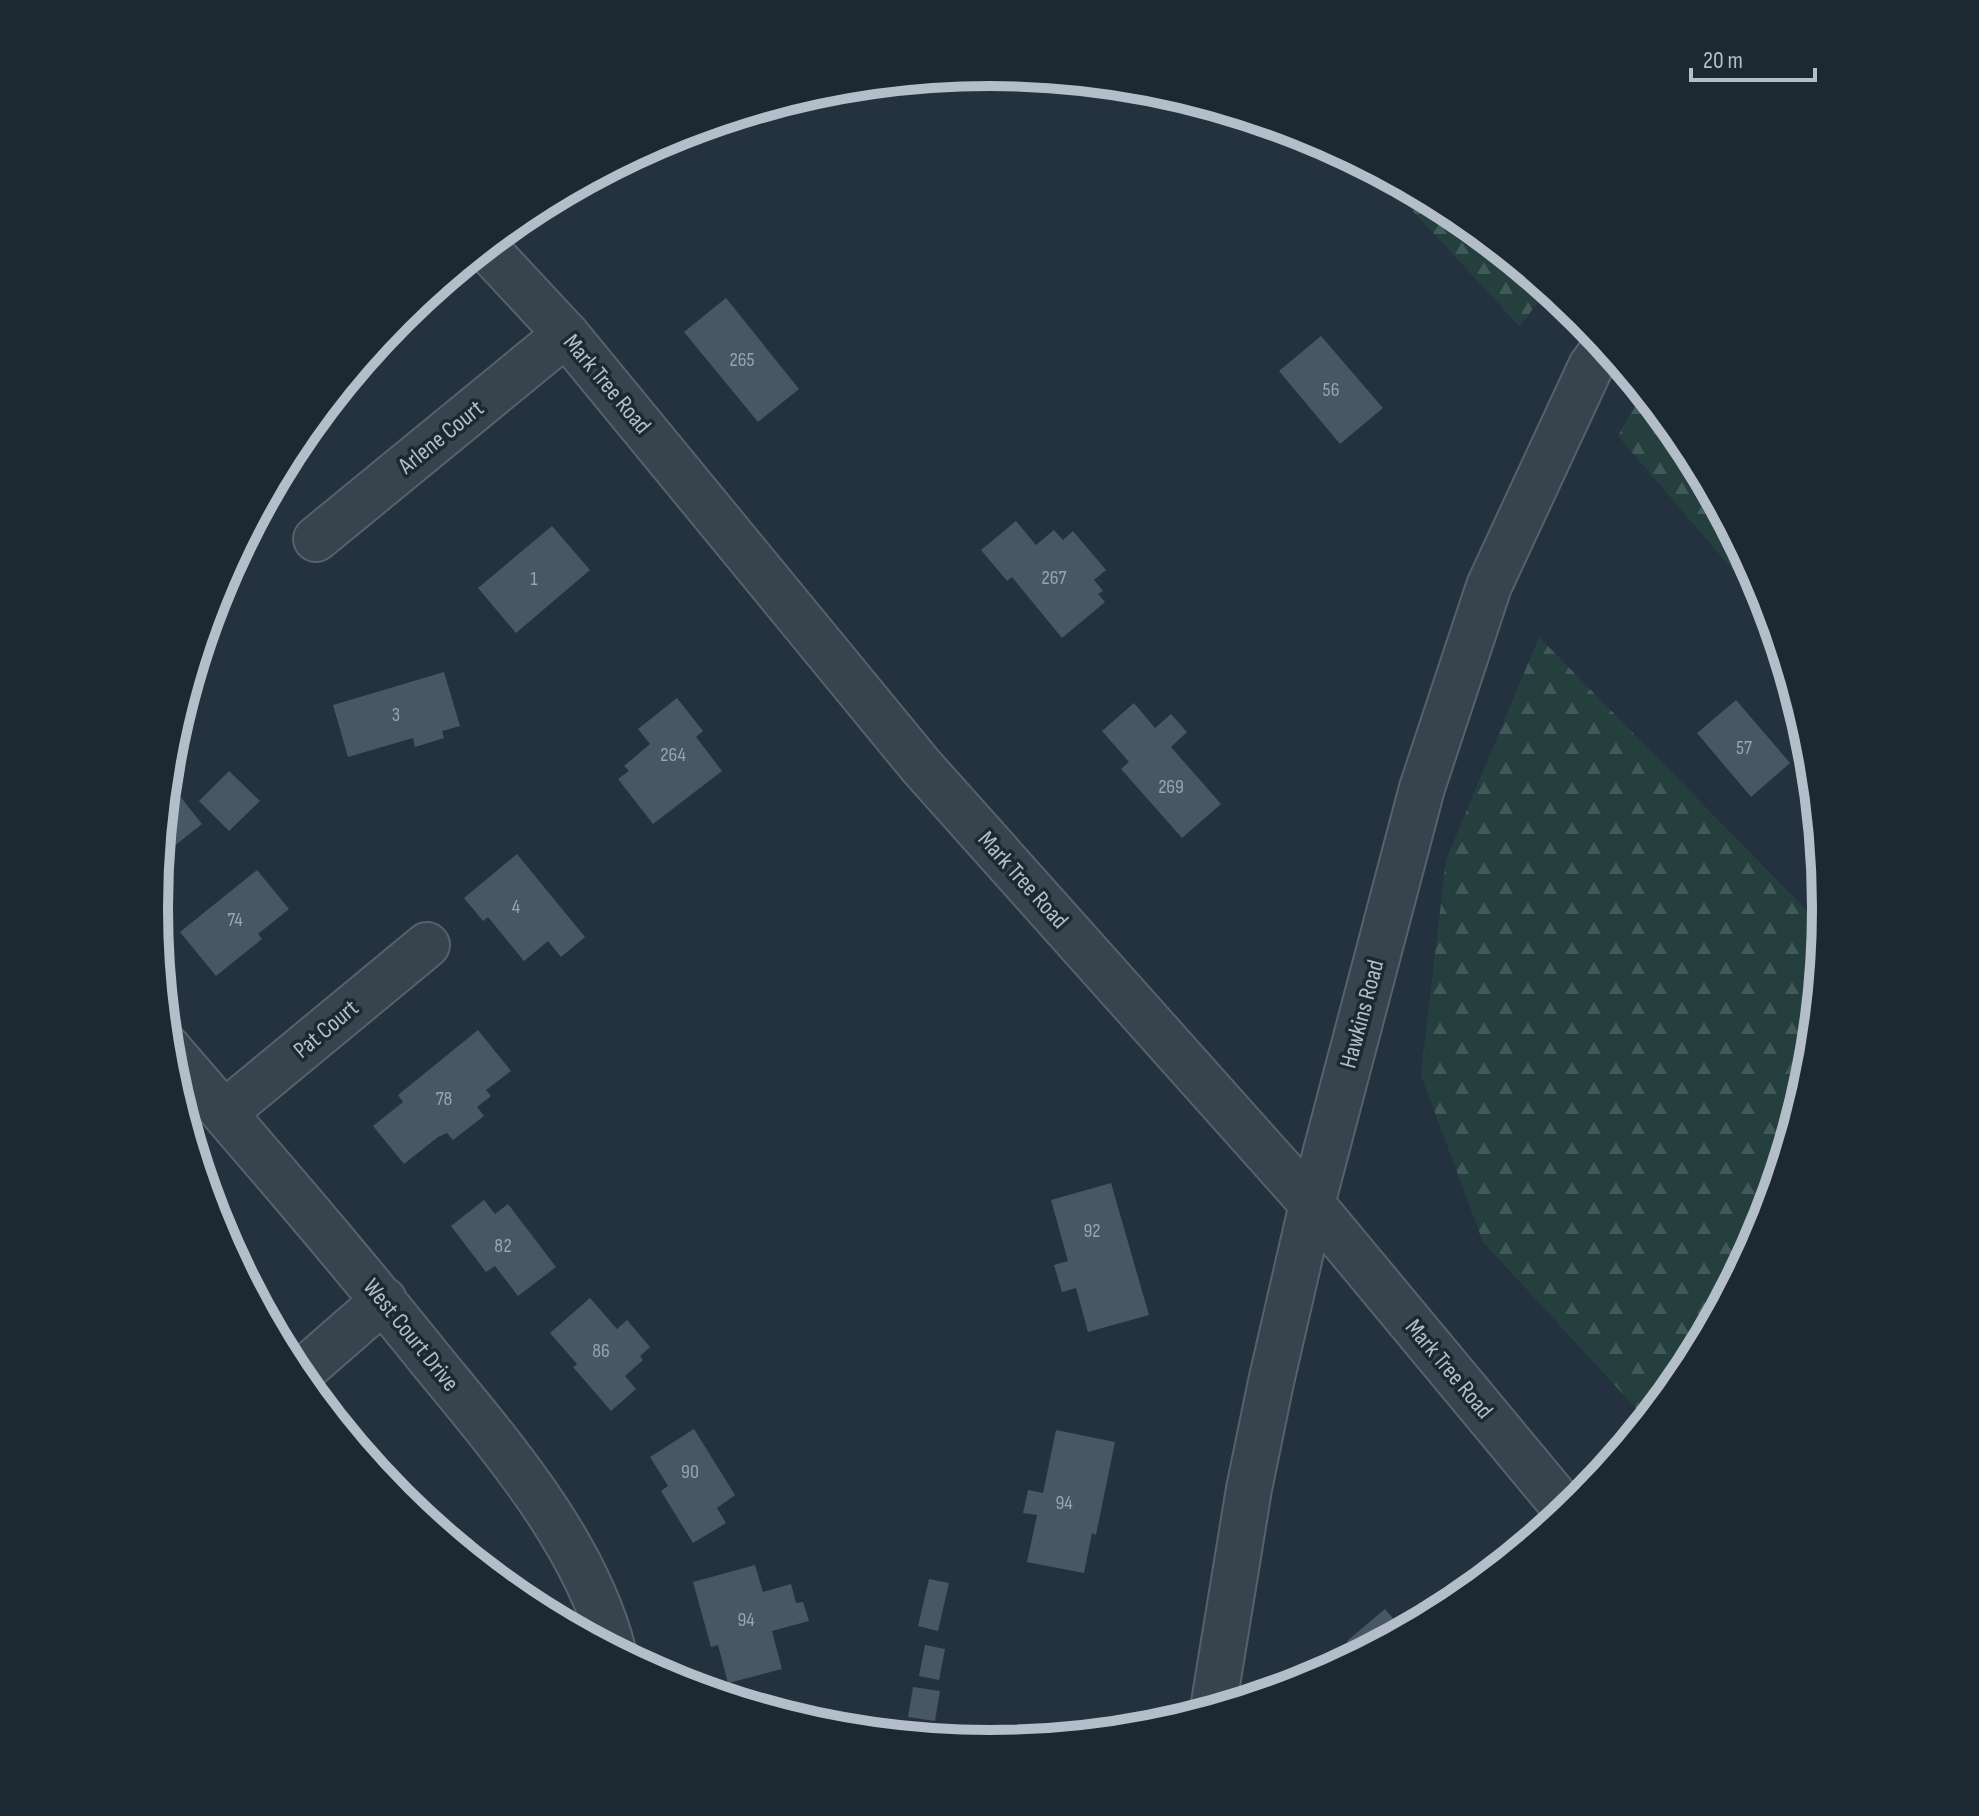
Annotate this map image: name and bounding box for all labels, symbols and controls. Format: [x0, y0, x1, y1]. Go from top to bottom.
scale bar [1691, 32, 1815, 82]
text: 20 m [1703, 46, 1743, 75]
street label: Mark Tree Road [557, 328, 657, 440]
house number: 265 [729, 348, 755, 372]
house number: 56 [1323, 378, 1339, 402]
street label: Arlene Court [392, 394, 490, 481]
house number: 267 [1042, 566, 1067, 590]
house number: 1 [531, 567, 538, 591]
house number: 3 [392, 703, 400, 727]
house number: 57 [1736, 736, 1752, 760]
house number: 264 [660, 743, 686, 767]
house number: 269 [1158, 775, 1184, 799]
street label: Mark Tree Road [972, 825, 1074, 935]
house number: 4 [512, 895, 520, 919]
house number: 74 [227, 908, 243, 932]
street label: Hawkins Road [1334, 957, 1390, 1071]
street label: Pat Court [288, 993, 364, 1065]
house number: 78 [436, 1087, 452, 1111]
house number: 92 [1083, 1219, 1101, 1243]
house number: 82 [494, 1234, 512, 1258]
street label: West Court Drive [357, 1273, 465, 1397]
street label: Mark Tree Road [1399, 1313, 1499, 1425]
house number: 86 [592, 1339, 610, 1363]
house number: 90 [681, 1460, 699, 1484]
house number: 94 [1055, 1491, 1073, 1515]
house number: 94 [737, 1608, 755, 1632]

